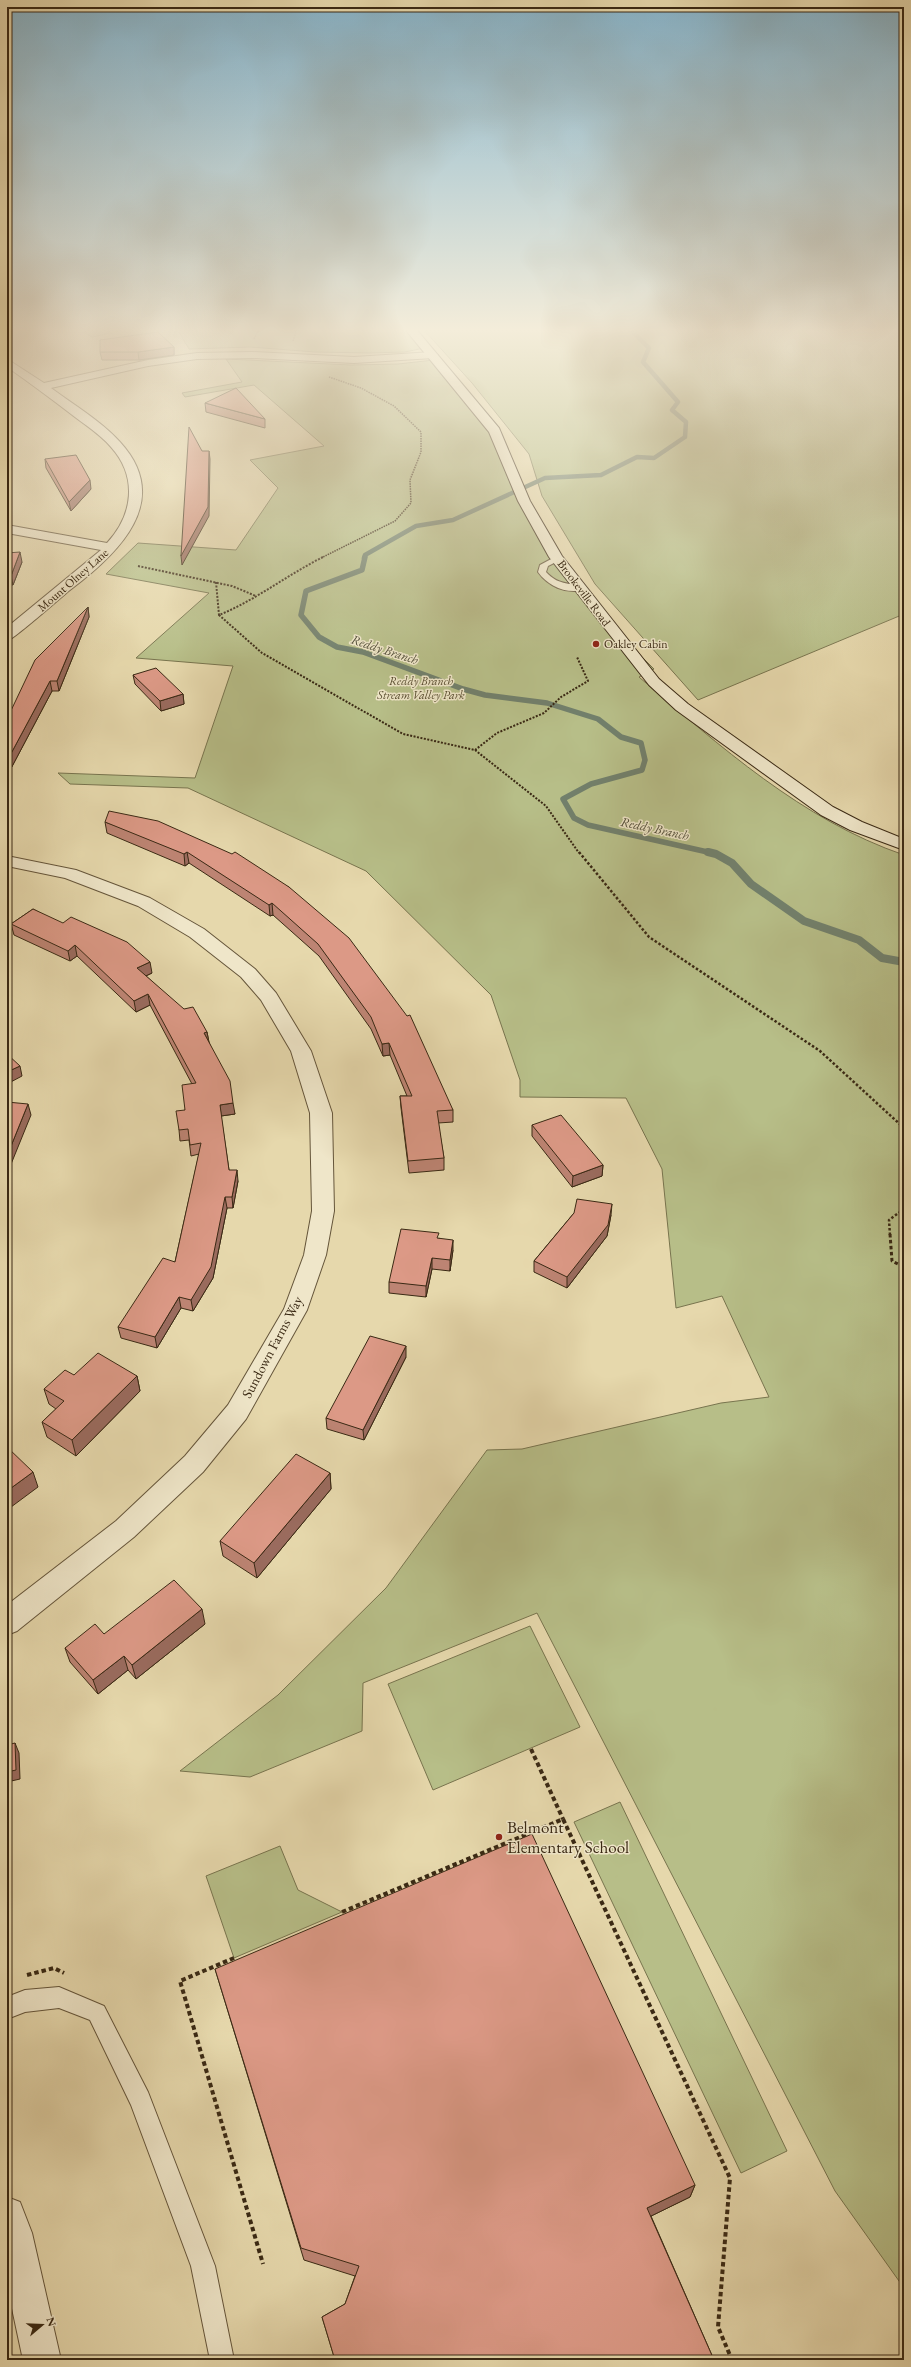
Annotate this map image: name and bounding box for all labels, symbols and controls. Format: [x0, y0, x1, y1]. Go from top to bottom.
street label: Mount Olney Lane [34, 545, 112, 615]
street label: Brookeville Road [554, 557, 615, 630]
water label: Reddy Branch [349, 631, 421, 669]
place label: Oakley Cabin [604, 636, 668, 652]
marker: Oakley Cabin [591, 639, 601, 649]
park label: Reddy Branch Stream Valley Park [376, 673, 465, 703]
water label: Reddy Branch [619, 813, 691, 844]
street label: Sundown Farms Way [238, 1292, 307, 1401]
place label: Belmont Elementary School [507, 1816, 629, 1858]
marker: Belmont Elementary School [494, 1832, 504, 1842]
north arrow [22, 2305, 62, 2345]
text: N [43, 2315, 60, 2328]

